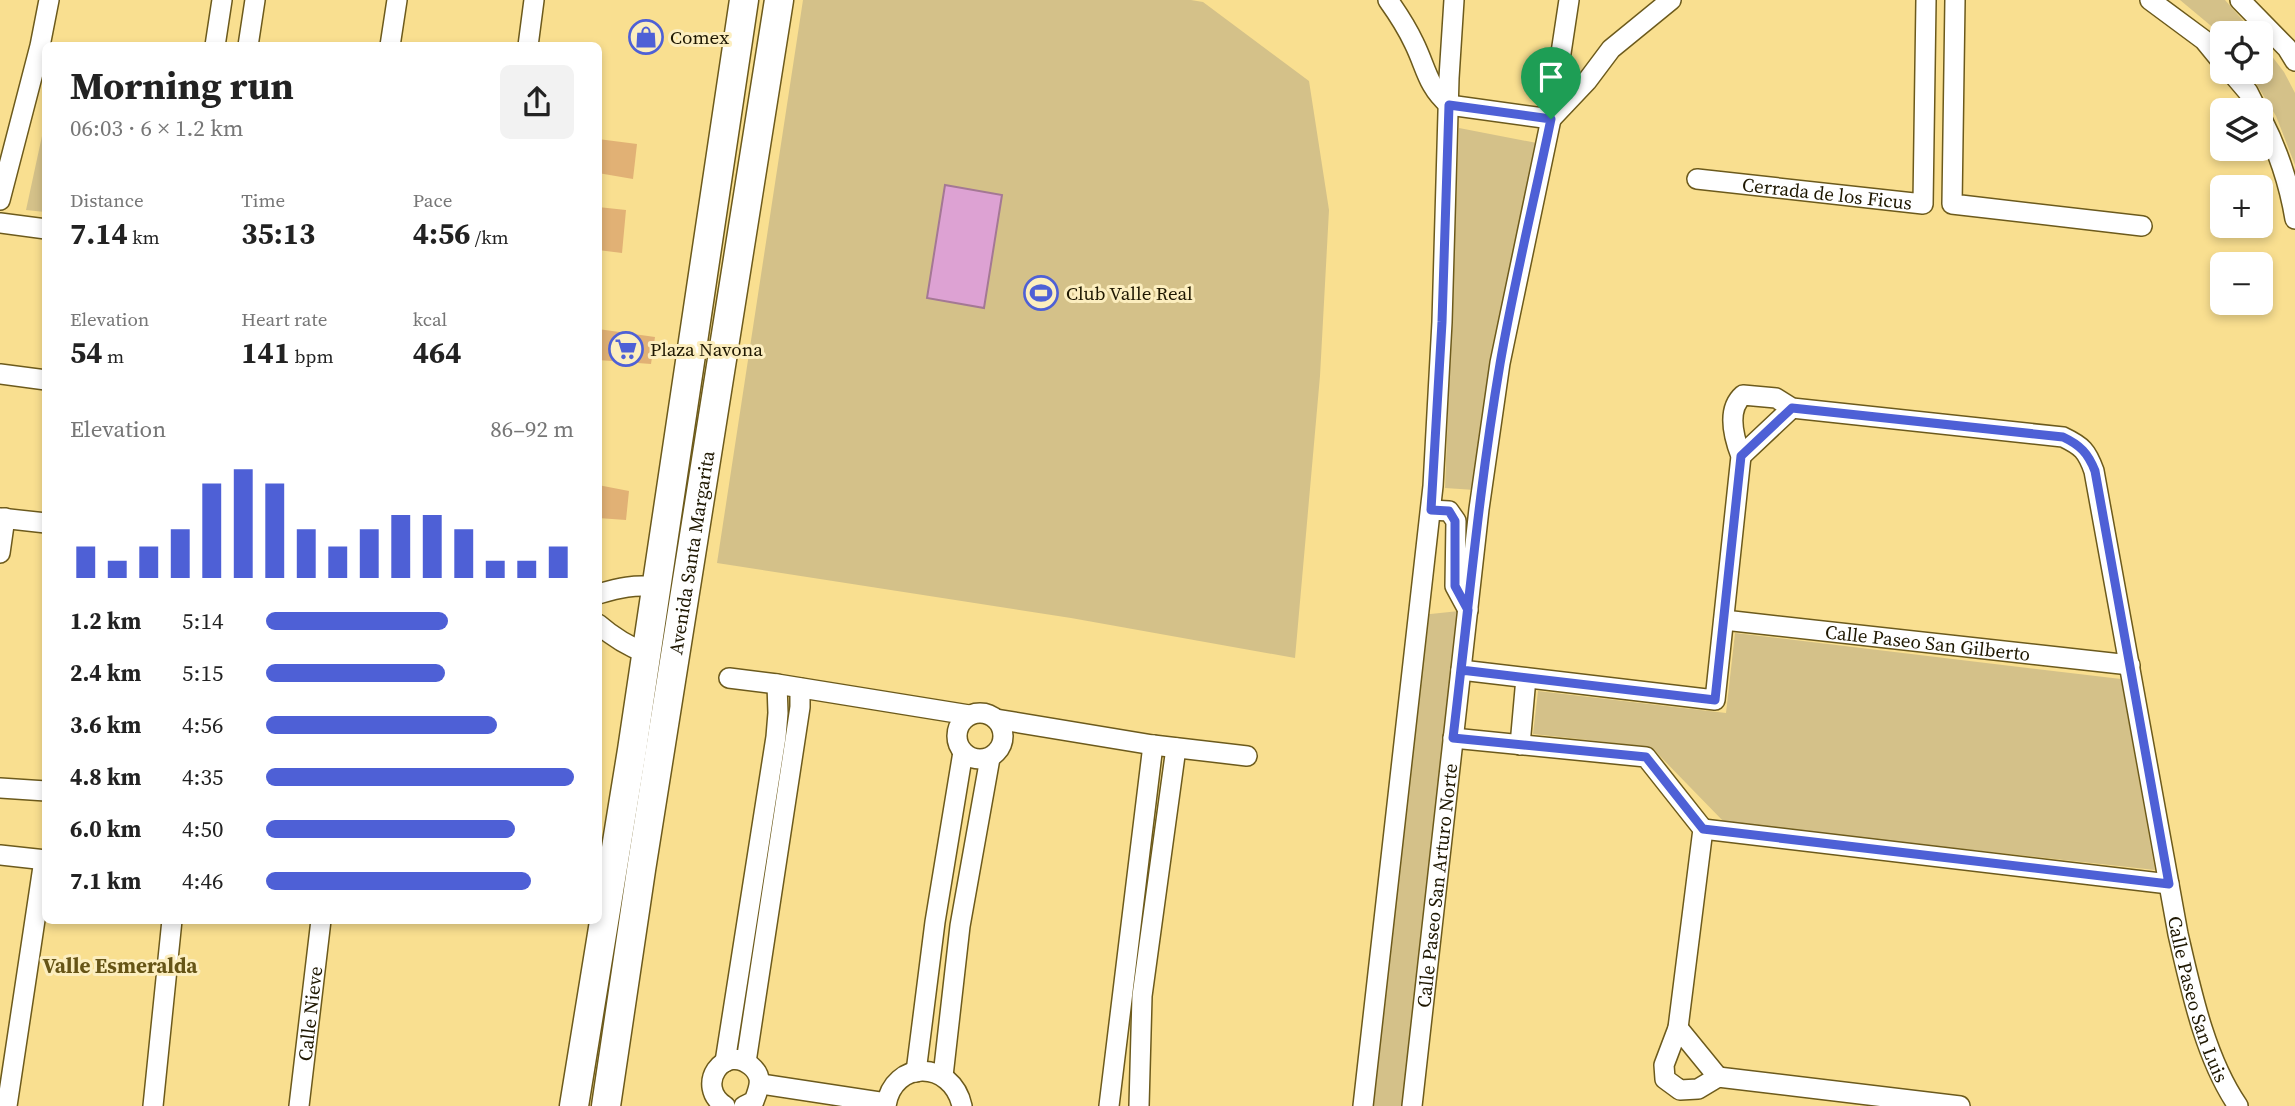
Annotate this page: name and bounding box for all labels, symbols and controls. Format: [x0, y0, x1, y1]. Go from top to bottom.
shop icon: Comex [627, 18, 665, 56]
map controls [2210, 21, 2273, 315]
button: locate [2210, 21, 2273, 84]
place label: Comex [670, 24, 729, 50]
pin [1521, 47, 1581, 119]
icon: arrive [1532, 58, 1570, 96]
text: Morning run [70, 60, 294, 112]
button: share [500, 65, 574, 139]
button: layers [2210, 98, 2273, 161]
text: 06:03 · 6 × 1.2 km [70, 112, 244, 144]
street label: Cerrada de los Ficus [1741, 171, 1913, 216]
button: + [2210, 175, 2273, 238]
text: Distance [70, 187, 144, 213]
text: Time [241, 187, 285, 213]
text: Pace [413, 187, 452, 213]
text: 7.14 [70, 213, 128, 254]
text: 35:13 [241, 213, 315, 254]
text: 4:56 [413, 213, 470, 254]
text: km [128, 224, 160, 250]
text: /km [470, 224, 509, 250]
button: − [2210, 252, 2273, 315]
sports icon: Club Valle Real [1022, 274, 1060, 312]
place label: Club Valle Real [1066, 280, 1193, 306]
text: Elevation [70, 306, 149, 332]
text: Heart rate [241, 306, 327, 332]
text: kcal [413, 306, 447, 332]
supermarket icon: Plaza Navona [607, 330, 645, 368]
text: 54 [70, 332, 103, 373]
text: 141 [241, 332, 290, 373]
text: 464 [413, 332, 461, 373]
place label: Plaza Navona [650, 336, 763, 362]
text: m [103, 343, 124, 369]
text: bpm [290, 343, 334, 369]
text: Elevation [70, 413, 166, 445]
text: 86–92 m [490, 413, 574, 445]
street label: Avenida Santa Margarita [662, 448, 720, 656]
text: 1.2 km [70, 605, 141, 637]
text: 5:14 [182, 605, 223, 637]
street label: Calle Paseo San Gilberto [1824, 618, 2032, 667]
text: 2.4 km [70, 657, 141, 689]
text: 5:15 [182, 657, 223, 689]
text: 3.6 km [70, 709, 141, 741]
text: 4:56 [182, 709, 223, 741]
text: 4.8 km [70, 761, 141, 793]
text: 4:35 [182, 761, 223, 793]
street label: Calle Paseo San Arturo Norte [1410, 762, 1463, 1009]
text: 6.0 km [70, 813, 141, 845]
text: 4:50 [182, 813, 223, 845]
text: 7.1 km [70, 865, 141, 897]
text: 4:46 [182, 865, 223, 897]
street label: Calle Paseo San Luis [2162, 914, 2235, 1087]
district label: Valle Esmeralda [43, 951, 198, 980]
street label: Calle Nieve [291, 965, 328, 1062]

